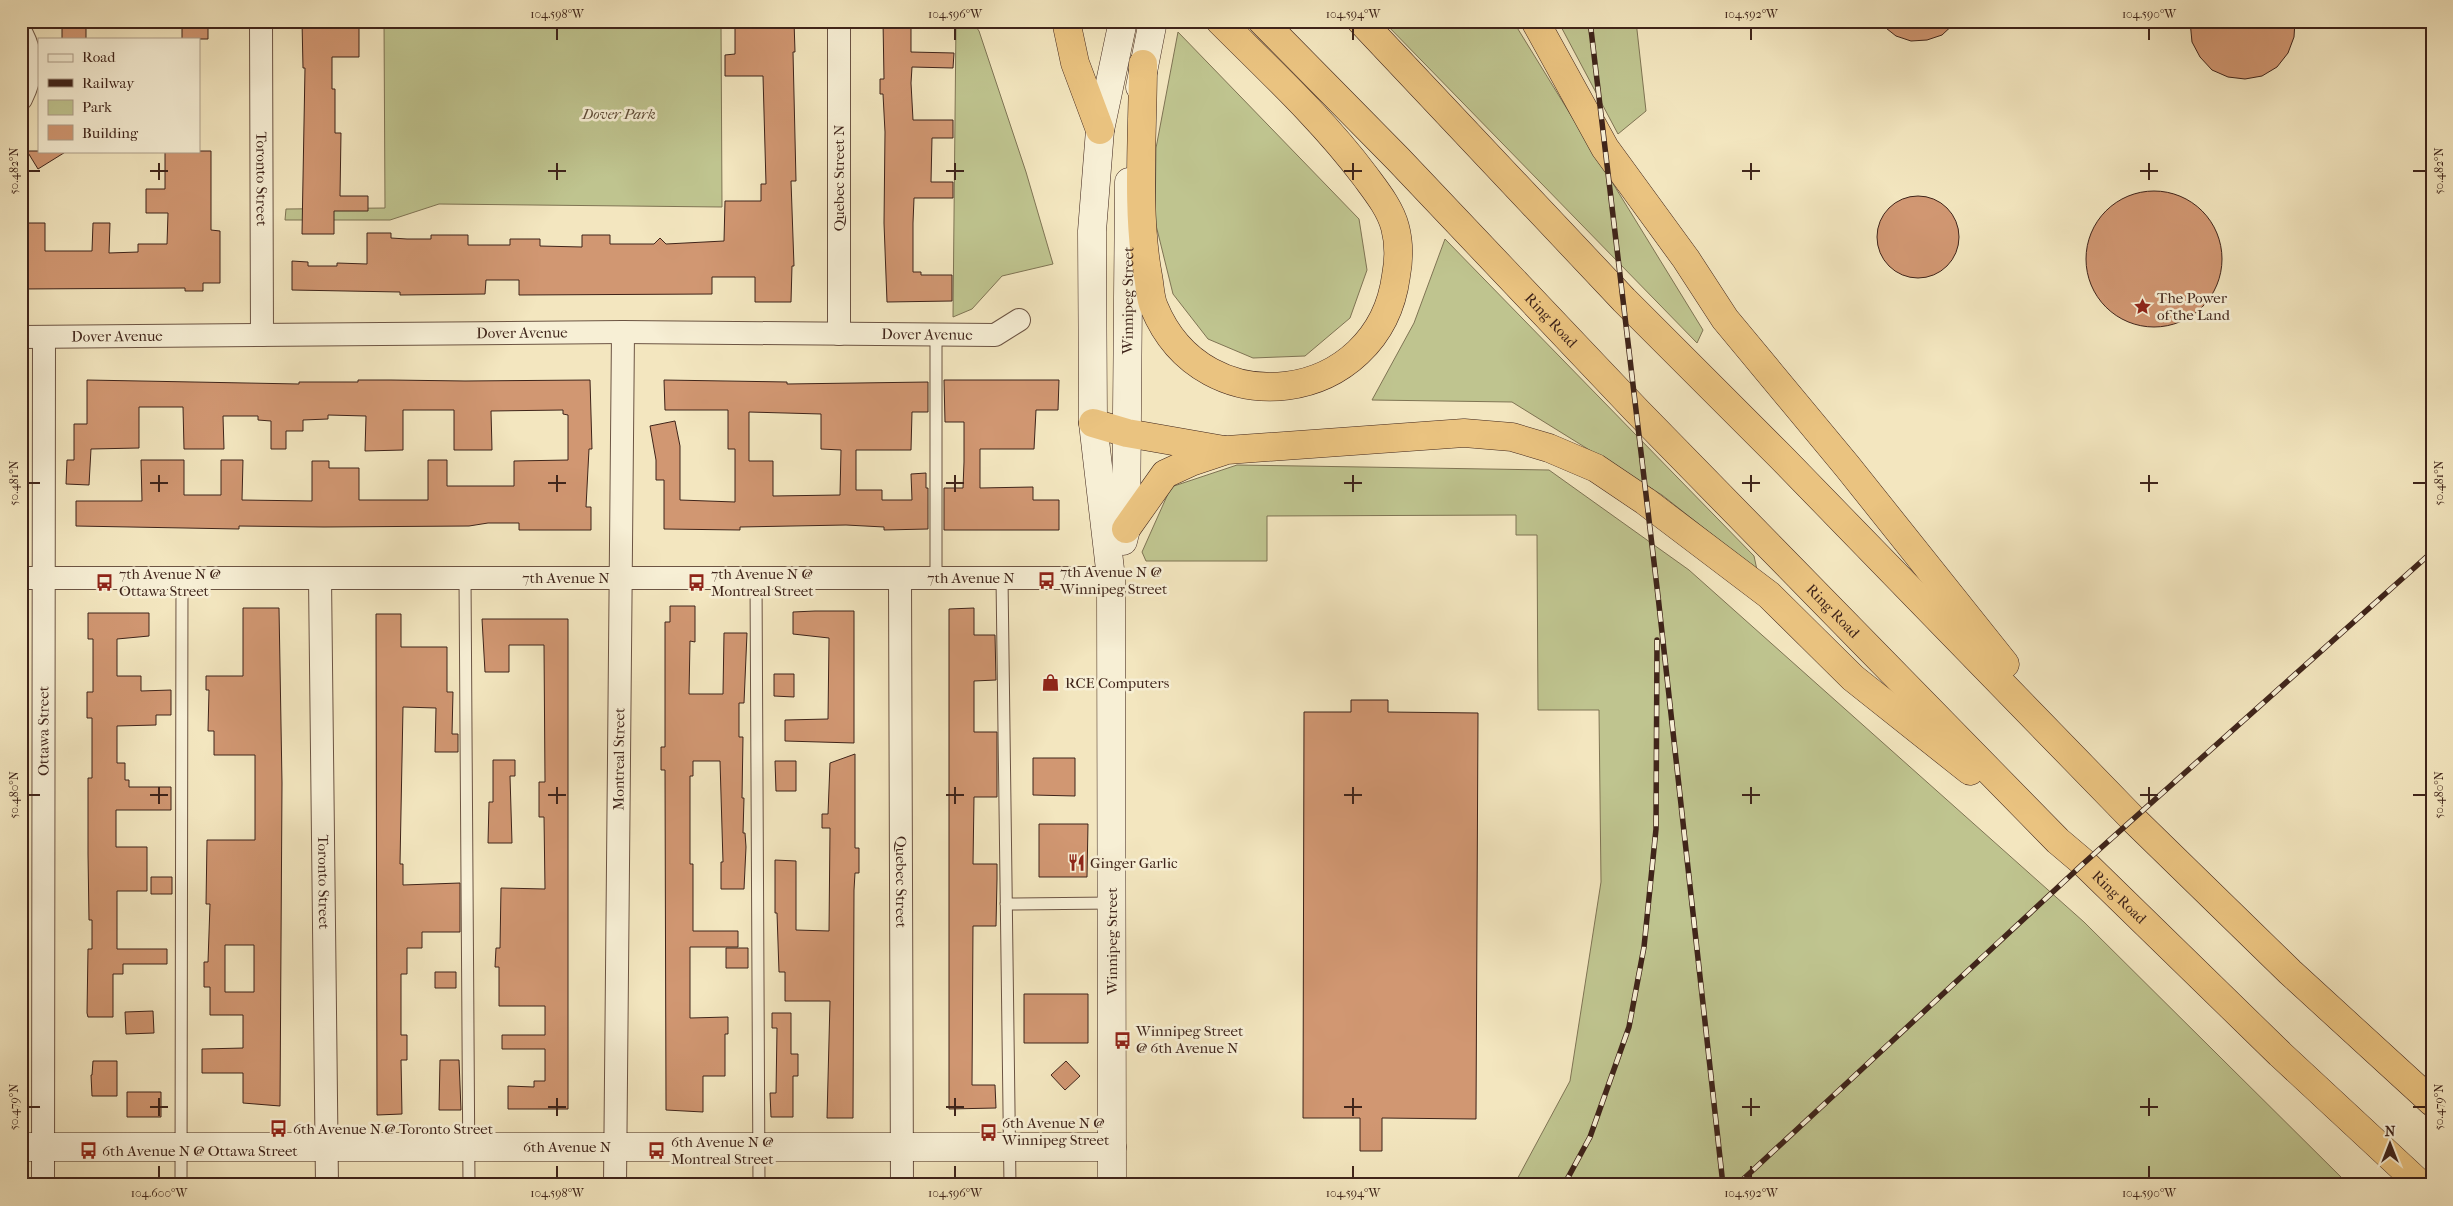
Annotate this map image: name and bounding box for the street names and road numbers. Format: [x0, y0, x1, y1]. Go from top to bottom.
street label: Quebec Street N [830, 124, 848, 231]
street label: Toronto Street [252, 132, 271, 227]
street label: Winnipeg Street [1119, 246, 1137, 355]
street label: Ring Road [1521, 289, 1582, 352]
street label: Dover Avenue [476, 323, 568, 342]
street label: Dover Avenue [881, 325, 973, 344]
street label: Dover Avenue [71, 327, 163, 346]
street label: 7th Avenue N [522, 569, 610, 587]
street label: 7th Avenue N [927, 569, 1015, 587]
street label: Ring Road [1802, 580, 1864, 642]
street label: Ottawa Street [34, 685, 53, 776]
street label: Montreal Street [610, 707, 628, 810]
street label: Toronto Street [314, 835, 333, 930]
street label: Quebec Street [892, 836, 910, 929]
street label: Ring Road [2088, 867, 2151, 928]
street label: Winnipeg Street [1103, 887, 1121, 996]
street label: 6th Avenue N [523, 1138, 612, 1156]

